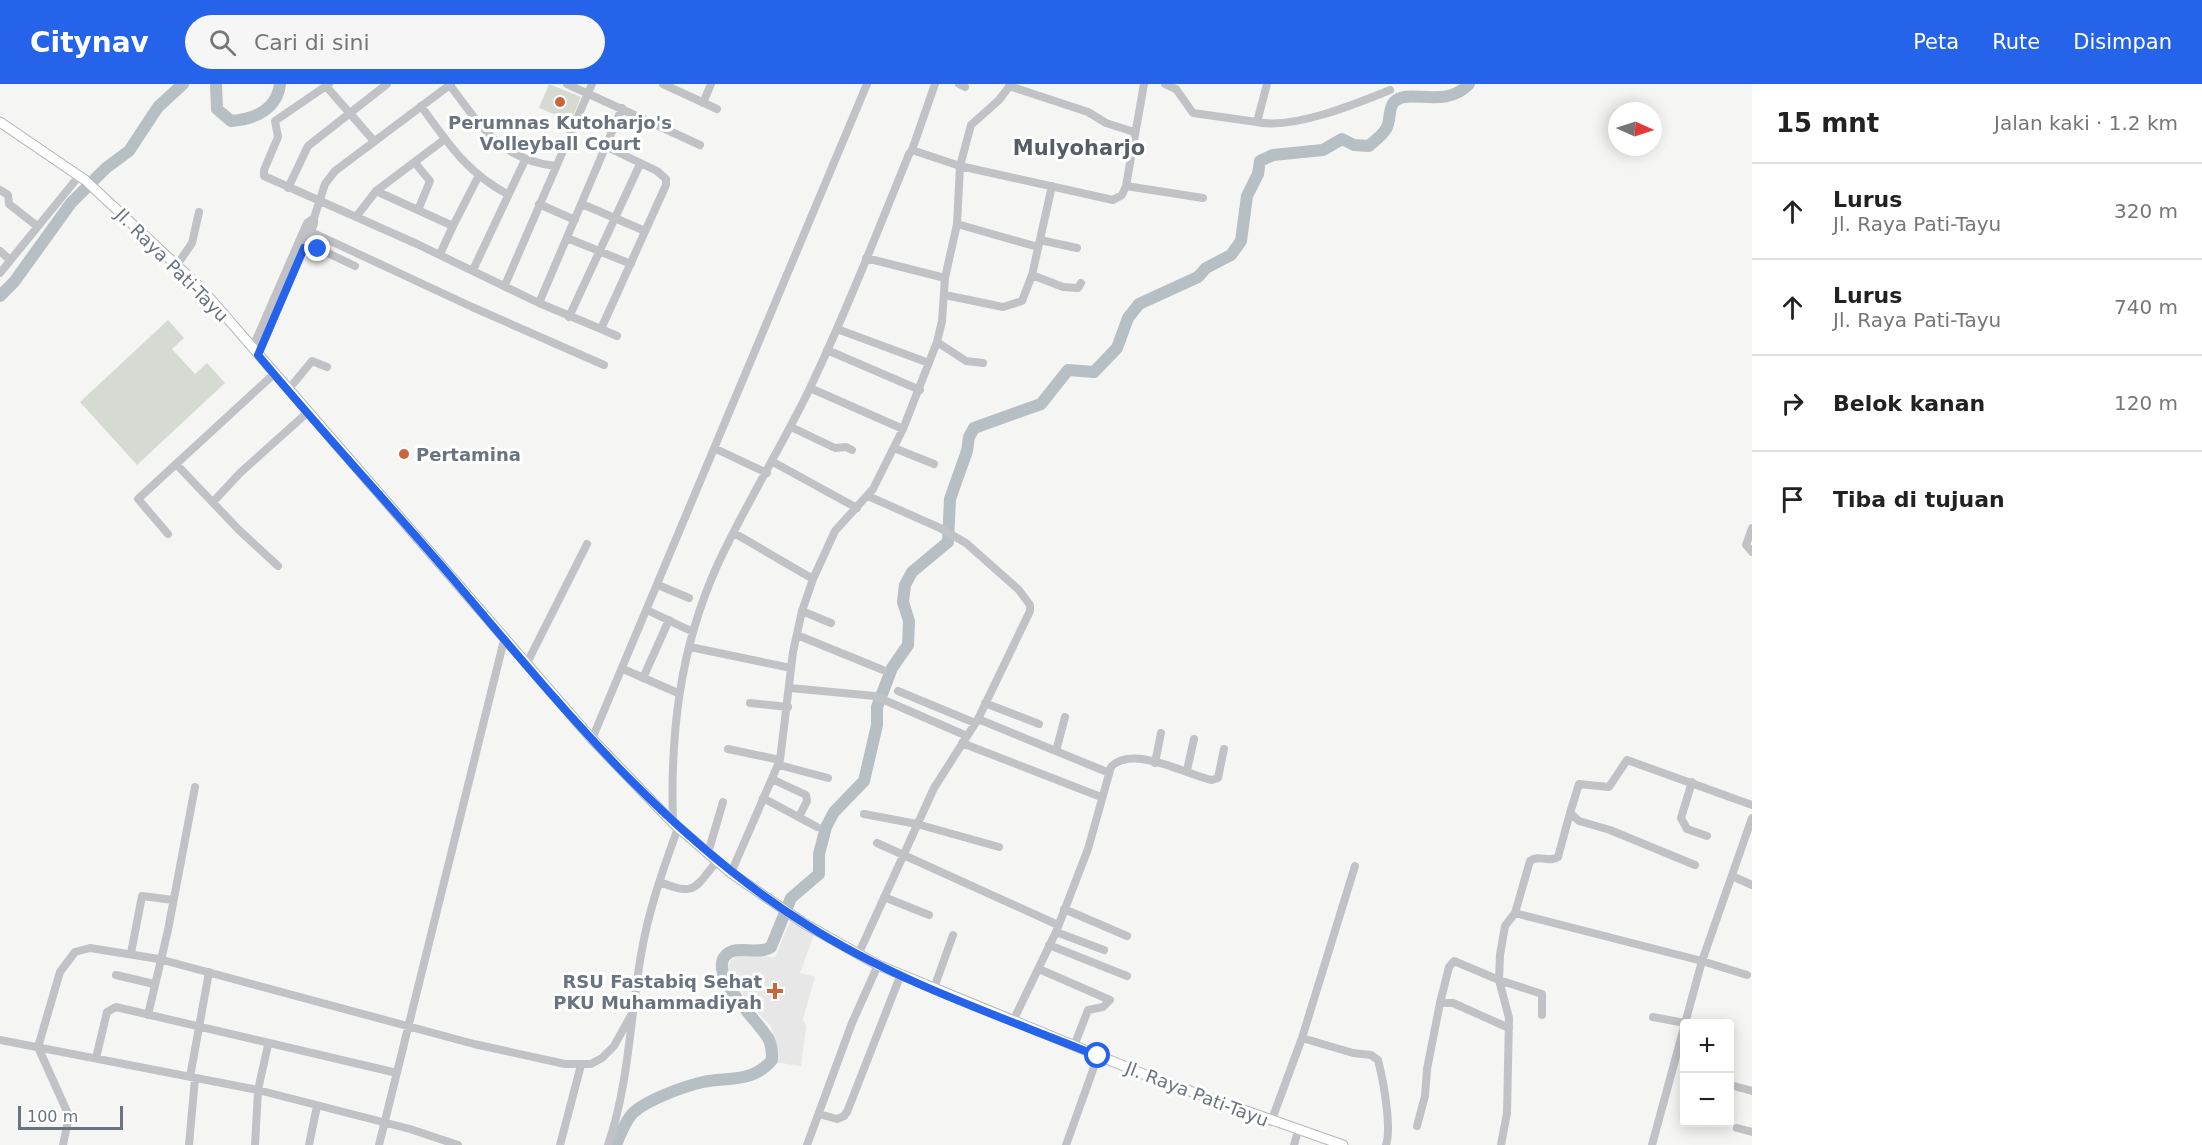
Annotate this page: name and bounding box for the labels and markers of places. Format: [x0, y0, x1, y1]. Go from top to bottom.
marker: Perumnas Kutoharjo's Volleyball Court [553, 95, 567, 109]
place label: Perumnas Kutoharjo's Volleyball Court [448, 112, 672, 154]
place label: Pertamina [416, 444, 521, 465]
marker: Pertamina [397, 447, 411, 461]
place label: RSU Fastabiq Sehat PKU Muhammadiyah [553, 971, 762, 1013]
marker: RSU Fastabiq Sehat PKU Muhammadiyah [766, 982, 784, 1000]

